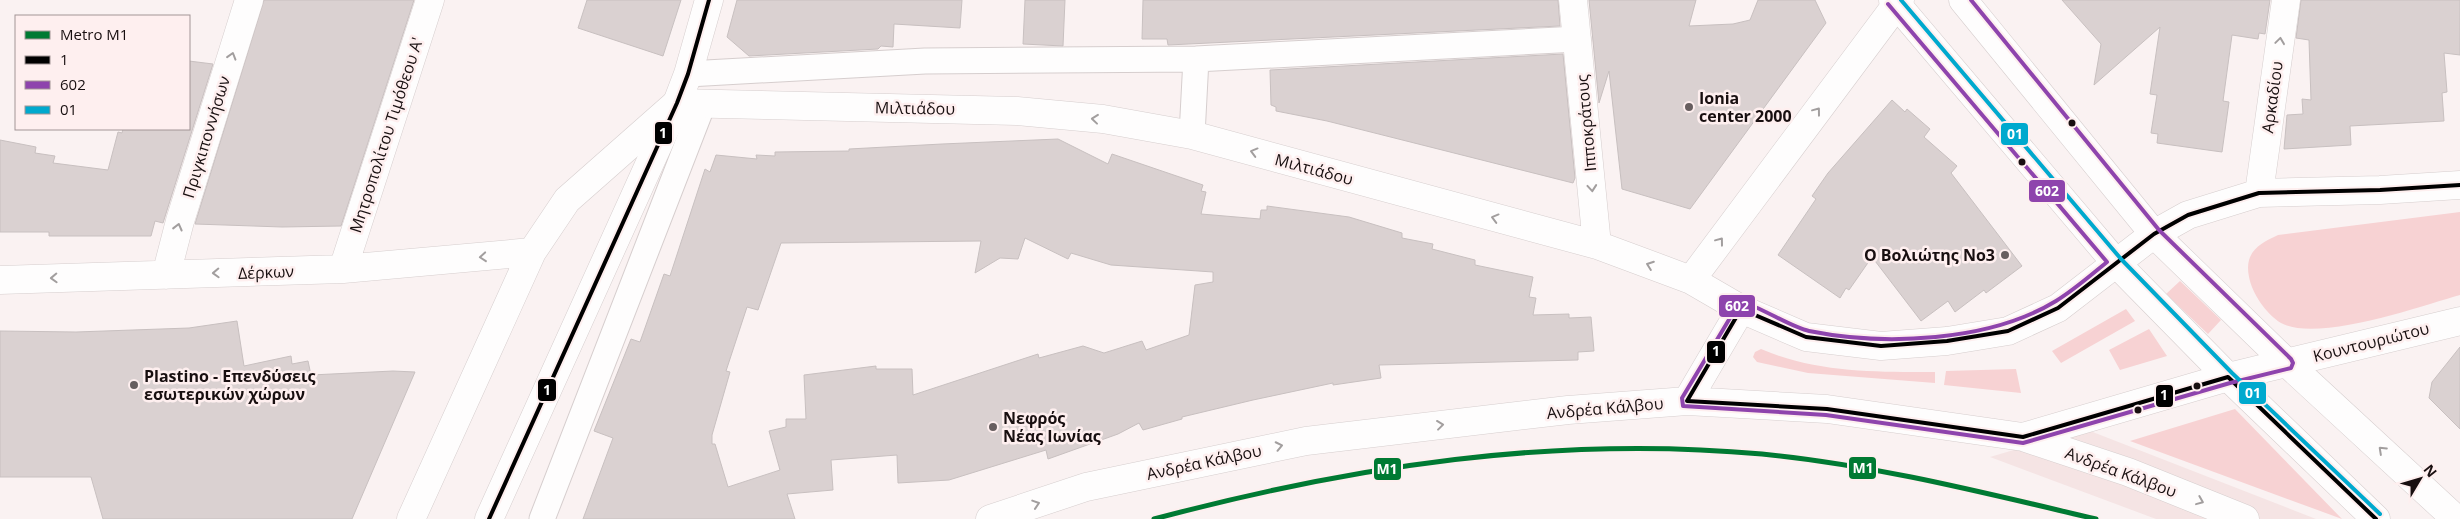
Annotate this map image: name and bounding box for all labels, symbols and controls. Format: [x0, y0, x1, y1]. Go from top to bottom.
legend [15, 15, 190, 130]
text: Metro Μ1 [60, 24, 128, 44]
street label: Μητροπολίτου Τιμόθεου Α' [344, 35, 428, 235]
one-way arrow [2274, 37, 2285, 45]
text: 1 [60, 49, 69, 69]
one-way arrow [226, 52, 236, 60]
street label: Αρκαδίου [2256, 60, 2288, 134]
street label: Πριγκιποννήσων [177, 73, 235, 201]
street label: Ιπποκράτους [1571, 73, 1601, 172]
text: 602 [60, 74, 86, 94]
place label: Ionia center 2000 [1699, 87, 1792, 127]
street label: Μιλτιάδου [875, 96, 955, 120]
text: 01 [60, 99, 77, 119]
marker: Ionia center 2000 [1683, 101, 1695, 113]
one-way arrow [1811, 108, 1819, 117]
one-way arrow [1090, 114, 1098, 125]
unlabelled marker [2067, 118, 2077, 128]
line badge: 1 [654, 121, 673, 145]
line badge: 01 [2000, 122, 2029, 146]
text: 1 [659, 123, 667, 142]
text: 01 [2007, 124, 2023, 143]
one-way arrow [1249, 147, 1258, 158]
street label: Μιλτιάδου [1272, 148, 1356, 190]
unlabelled marker [2017, 157, 2027, 167]
line badge: 602 [2028, 179, 2066, 203]
text: 602 [2035, 181, 2059, 200]
one-way arrow [1586, 184, 1597, 192]
one-way arrow [1491, 213, 1499, 223]
one-way arrow [172, 223, 183, 232]
one-way arrow [1714, 237, 1723, 247]
place label: Ο Βολιώτης Νο3 [1864, 244, 1995, 266]
marker: Ο Βολιώτης Νο3 [1999, 249, 2011, 261]
one-way arrow [479, 251, 487, 262]
street label: Δέρκων [238, 260, 295, 284]
one-way arrow [1646, 261, 1655, 271]
one-way arrow [212, 268, 220, 278]
one-way arrow [49, 273, 57, 284]
line badge: 602 [1718, 294, 1756, 318]
text: 602 [1725, 296, 1749, 315]
street label: Κουντουριώτου [2311, 317, 2431, 367]
line badge: 1 [1706, 340, 1726, 364]
text: 1 [1712, 341, 1720, 360]
place label: Plastino - Επενδύσεις εσωτερικών χώρων [144, 365, 316, 405]
line badge: 1 [537, 378, 557, 402]
marker: Plastino - Επενδύσεις εσωτερικών χώρων [128, 379, 140, 391]
text: 1 [543, 380, 551, 399]
unlabelled marker [2192, 381, 2202, 391]
line badge: 01 [2238, 381, 2267, 405]
text: 01 [2245, 383, 2261, 402]
line badge: 1 [2155, 384, 2174, 408]
text: 1 [2160, 385, 2168, 404]
street label: Ανδρέα Κάλβου [1546, 392, 1664, 424]
unlabelled marker [2133, 405, 2143, 415]
place label: Νεφρός Νέας Ιωνίας [1003, 407, 1101, 447]
one-way arrow [1437, 420, 1445, 431]
marker: Νεφρός Νέας Ιωνίας [987, 421, 999, 433]
street label: Ανδρέα Κάλβου [1144, 439, 1264, 485]
one-way arrow [1275, 442, 1284, 452]
street label: Ανδρέα Κάλβου [2062, 442, 2180, 502]
one-way arrow [2378, 447, 2387, 456]
north arrow [2395, 454, 2445, 504]
line badge: Μ1 [1848, 456, 1877, 480]
line badge: Μ1 [1373, 457, 1402, 481]
text: Μ1 [1852, 458, 1874, 477]
text: Μ1 [1376, 459, 1398, 478]
text: N [2420, 460, 2442, 481]
one-way arrow [2195, 495, 2204, 505]
one-way arrow [1032, 499, 1040, 509]

